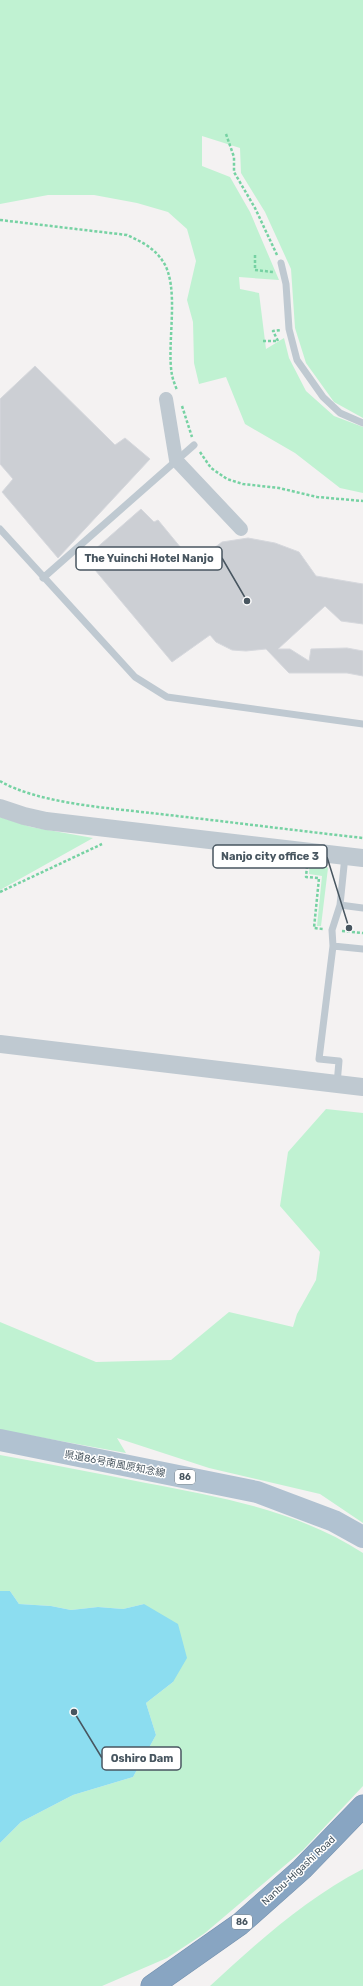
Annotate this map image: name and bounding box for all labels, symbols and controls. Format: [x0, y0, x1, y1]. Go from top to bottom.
callout: The Yuinchi Hotel Nanjo [76, 547, 222, 570]
text: The Yuinchi Hotel Nanjo [84, 552, 214, 565]
callout: Nanjo city office 3 [213, 845, 327, 868]
text: Nanjo city office 3 [221, 850, 319, 863]
street label: 県道86号南風原知念線 [63, 1448, 166, 1480]
road number: 86 [175, 1470, 195, 1484]
callout: Oshiro Dam [102, 1747, 181, 1770]
text: Oshiro Dam [111, 1752, 173, 1765]
street label: Nanbu-Higashi Road [259, 1834, 338, 1908]
road number: 86 [232, 1915, 252, 1929]

